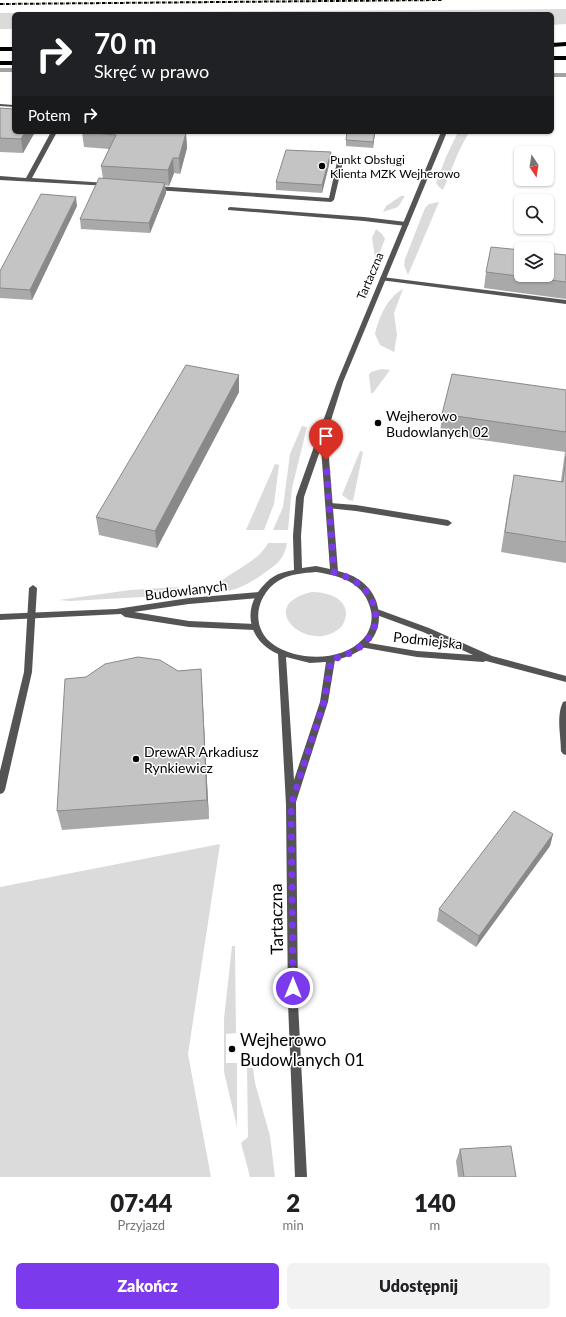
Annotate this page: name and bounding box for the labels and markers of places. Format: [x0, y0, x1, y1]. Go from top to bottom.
place label: Punkt Obsługi Klienta MZK Wejherowo [330, 152, 460, 181]
marker: Punkt Obsługi Klienta MZK Wejherowo [317, 161, 327, 171]
place label: Wejherowo Budowlanych 02 [386, 407, 489, 440]
marker: Wejherowo Budowlanych 02 [373, 418, 383, 428]
pin [309, 419, 343, 460]
place label: DrewAR Arkadiusz Rynkiewicz [144, 743, 259, 776]
marker: DrewAR Arkadiusz Rynkiewicz [131, 754, 141, 764]
place label: Wejherowo Budowlanych 01 [240, 1029, 365, 1070]
marker: Wejherowo Budowlanych 01 [227, 1044, 237, 1054]

